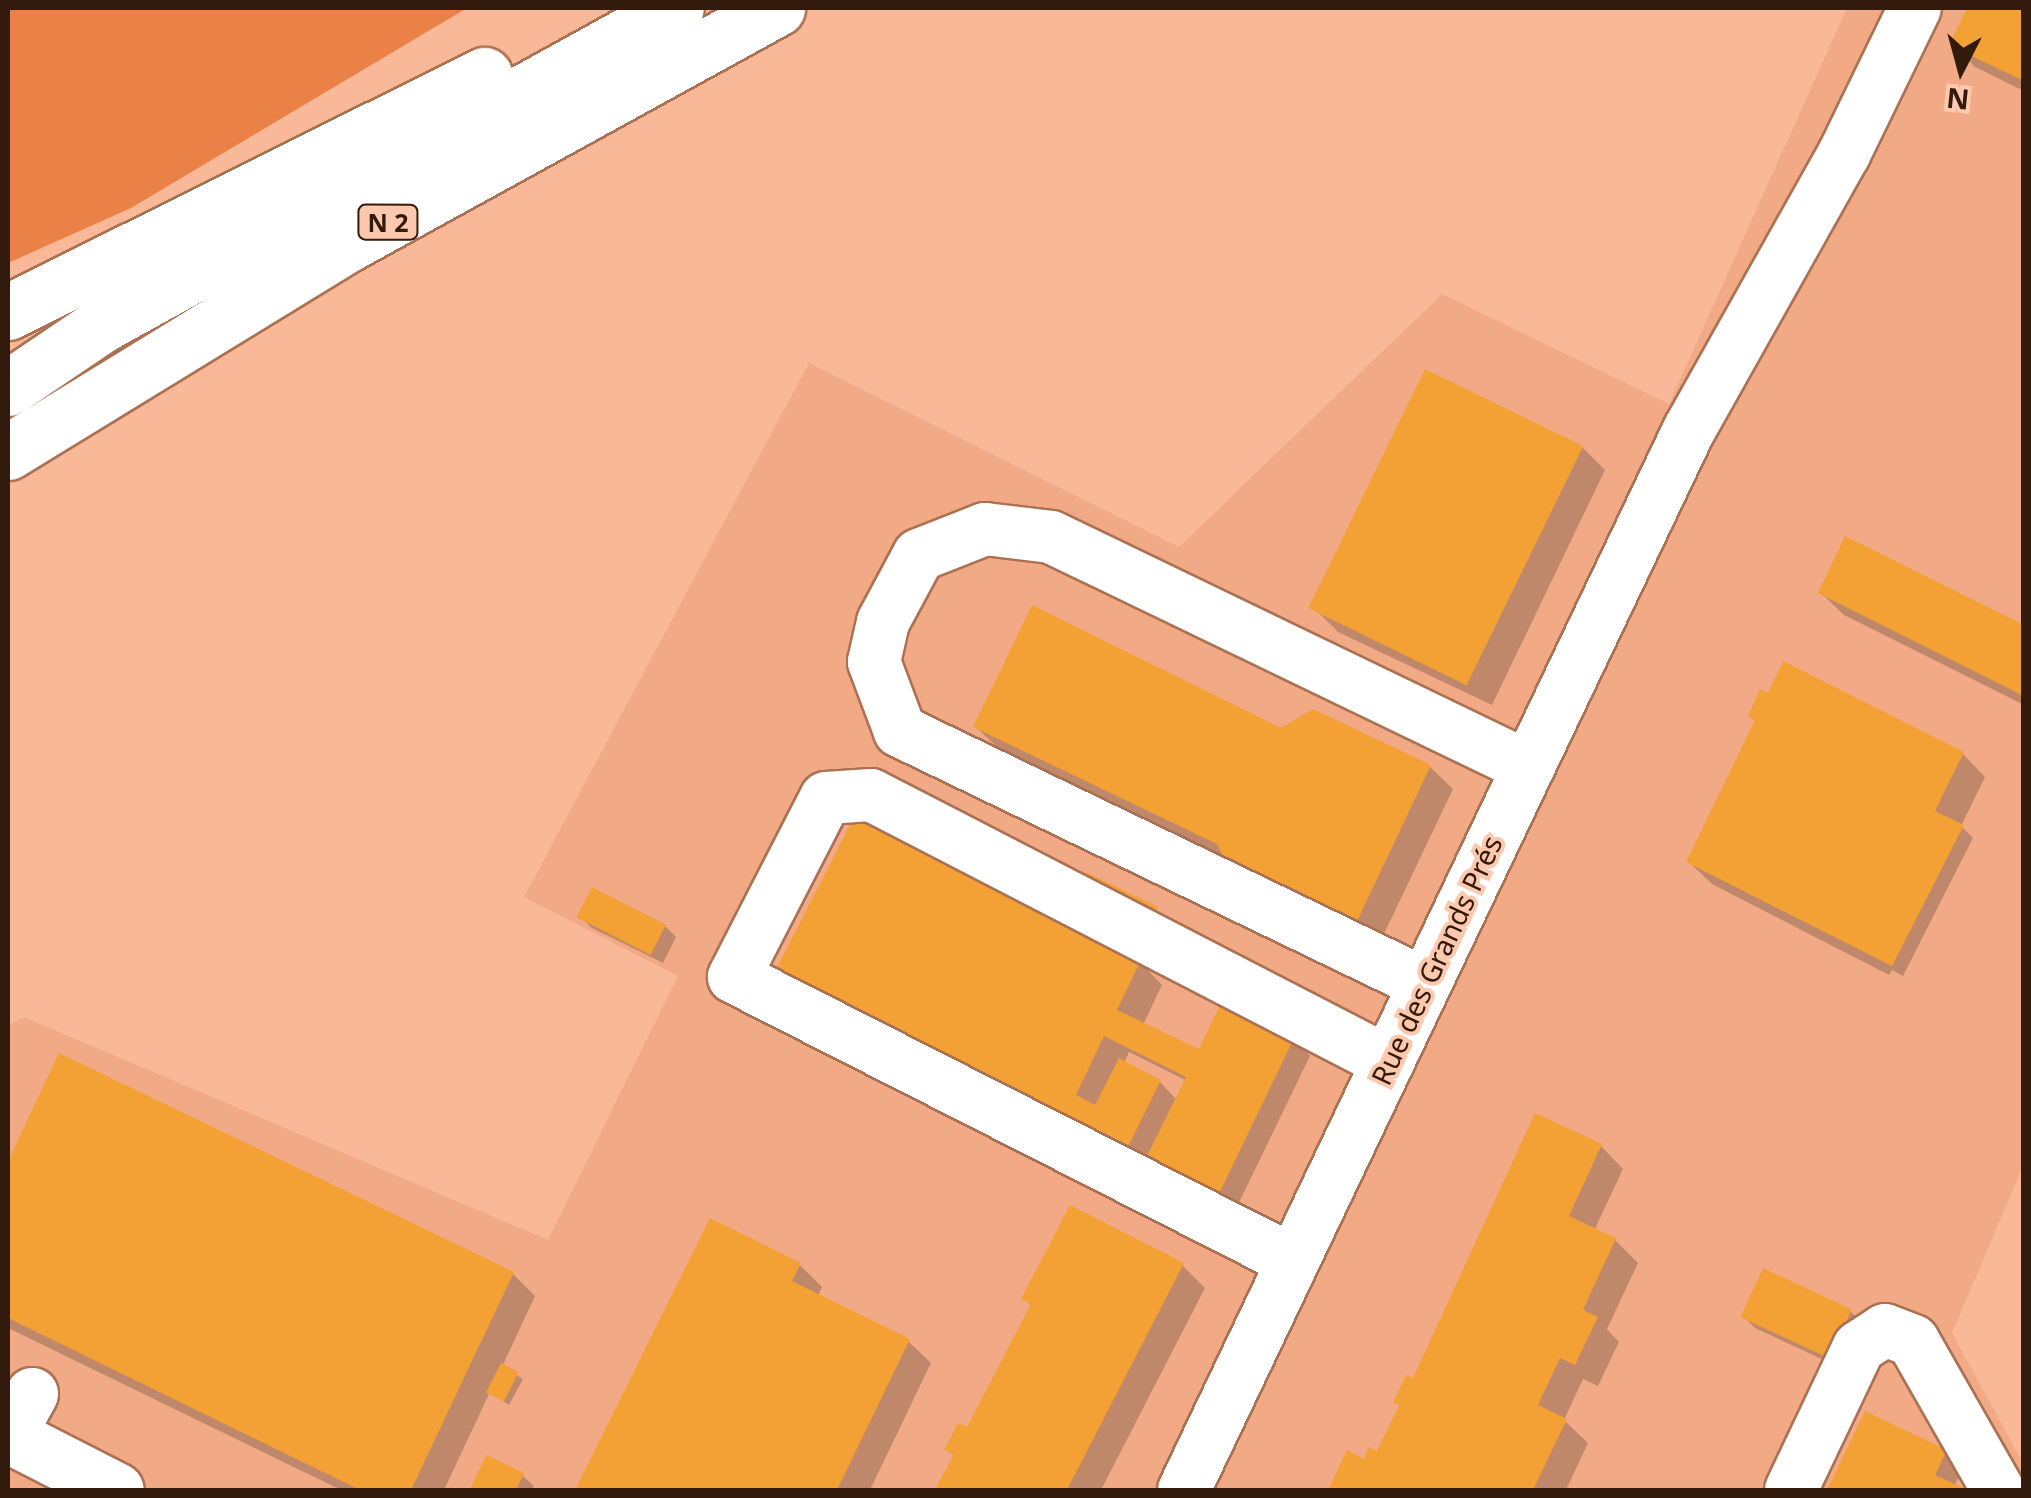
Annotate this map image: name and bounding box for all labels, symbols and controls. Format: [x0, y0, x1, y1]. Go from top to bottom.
north arrow [1911, 20, 2011, 120]
text: N [1945, 80, 1971, 120]
road number: N 2 [356, 202, 420, 242]
street label: Rue des Grands Prés [1364, 830, 1508, 1090]

